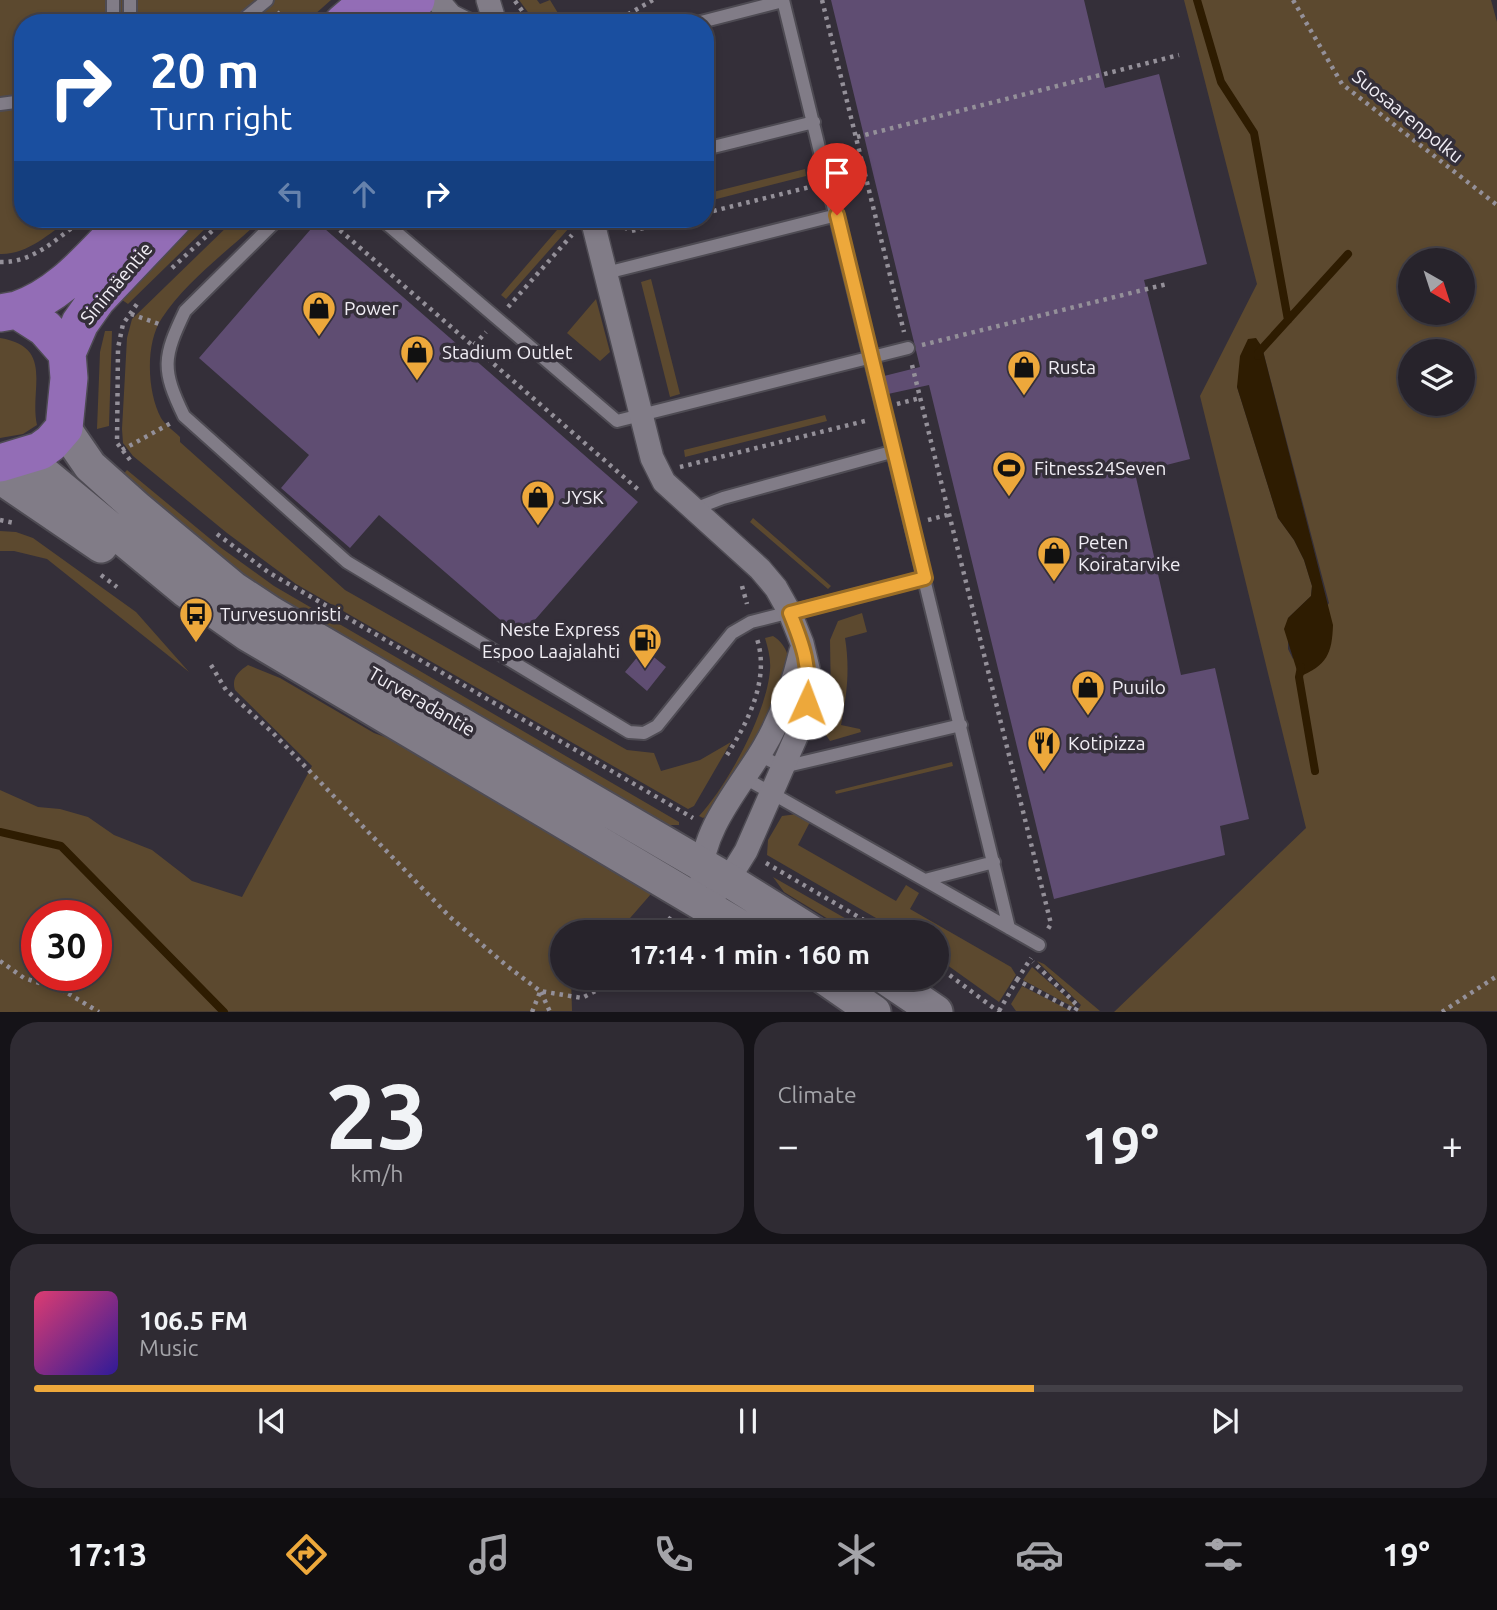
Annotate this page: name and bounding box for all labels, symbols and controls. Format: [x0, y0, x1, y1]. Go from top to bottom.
icon: right [35, 42, 126, 133]
text: 20 m [150, 42, 259, 97]
street label: Suosaarenpolku [1348, 65, 1468, 167]
text: Turn right [150, 100, 292, 136]
pin [807, 143, 867, 215]
icon: arrive [818, 154, 856, 192]
icon: left [272, 175, 310, 213]
icon: ahead [345, 175, 383, 213]
icon: right [418, 175, 456, 213]
street label: Sinimäentie [75, 238, 157, 328]
north arrow [1398, 248, 1475, 326]
map controls [1398, 248, 1475, 416]
shop icon: Power [300, 289, 338, 338]
place label: Power [344, 297, 399, 319]
shop icon: Stadium Outlet [398, 333, 436, 382]
button: layers [1398, 339, 1475, 416]
place label: Stadium Outlet [442, 341, 573, 363]
shop icon: Rusta [1005, 348, 1043, 397]
place label: Rusta [1048, 356, 1096, 378]
sports icon: Fitness24Seven [990, 449, 1028, 498]
place label: Fitness24Seven [1034, 457, 1166, 479]
shop icon: JYSK [519, 478, 557, 527]
place label: JYSK [562, 486, 604, 508]
place label: Peten Koiratarvike [1078, 531, 1180, 575]
shop icon: Peten Koiratarvike [1035, 534, 1073, 583]
bus stop icon: Turvesuonristi [177, 595, 215, 644]
place label: Turvesuonristi [220, 603, 341, 625]
place label: Neste Express Espoo Laajalahti [482, 618, 620, 662]
fuel station icon: Neste Express Espoo Laajalahti [626, 621, 664, 670]
street label: Turveradantie [365, 662, 479, 740]
position arrow [770, 666, 844, 740]
shop icon: Puuilo [1069, 668, 1107, 717]
place label: Puuilo [1112, 676, 1166, 698]
restaurant icon: Kotipizza [1025, 724, 1063, 773]
place label: Kotipizza [1068, 732, 1145, 754]
speed limit sign: 30 [21, 900, 112, 991]
text: 17:14 · 1 min · 160 m [629, 940, 870, 969]
text: 23 [325, 1064, 428, 1166]
text: Climate [778, 1082, 857, 1107]
text: 19° [1082, 1116, 1159, 1174]
text: − [778, 1124, 799, 1166]
text: + [1442, 1124, 1463, 1166]
text: km/h [350, 1161, 403, 1186]
text: 106.5 FM [139, 1306, 248, 1335]
text: Music [139, 1335, 198, 1360]
icon: previous [253, 1402, 291, 1440]
icon: pause [729, 1402, 767, 1440]
icon: next [1206, 1402, 1244, 1440]
icon: directions [282, 1530, 331, 1579]
icon: music [465, 1530, 514, 1579]
icon: phone [649, 1530, 698, 1579]
icon: climate [832, 1530, 881, 1579]
icon: car [1015, 1530, 1064, 1579]
icon: filters [1199, 1530, 1248, 1579]
text: 17:13 [67, 1536, 147, 1572]
text: 19° [1382, 1536, 1430, 1572]

